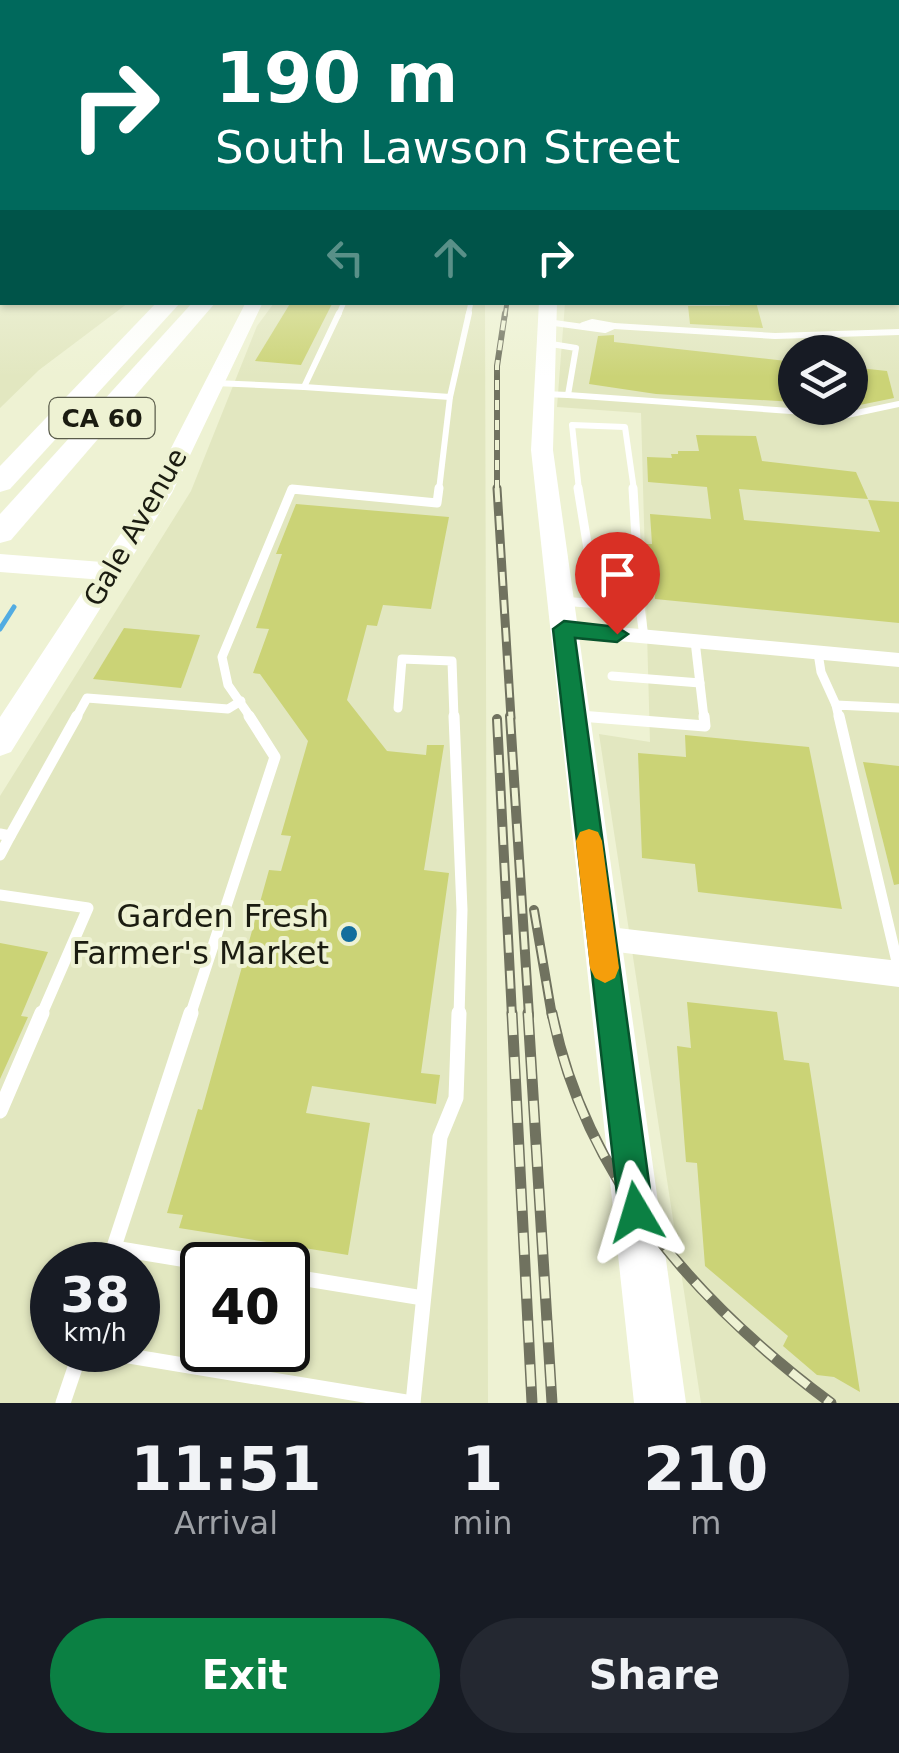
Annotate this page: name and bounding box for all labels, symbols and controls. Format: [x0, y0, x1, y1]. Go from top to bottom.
text: 190 m [215, 37, 458, 119]
icon: right [50, 40, 180, 170]
text: South Lawson Street [215, 121, 680, 174]
icon: left [318, 230, 373, 285]
icon: ahead [423, 230, 478, 285]
icon: right [528, 230, 583, 285]
map controls [778, 335, 868, 425]
button: layers [778, 335, 868, 425]
road number: CA 60 [49, 398, 154, 438]
street label: Gale Avenue [77, 442, 194, 612]
pin [575, 532, 660, 635]
icon: arrive [590, 547, 645, 602]
place label: Garden Fresh Farmer's Market [72, 897, 329, 972]
marker: Garden Fresh Farmer's Market [338, 923, 360, 945]
position arrow [584, 1160, 688, 1264]
speed limit sign: 40 [180, 1242, 310, 1372]
text: 38 [60, 1266, 130, 1324]
text: km/h [63, 1318, 127, 1347]
text: 11:51 [131, 1434, 322, 1504]
text: 1 [461, 1434, 503, 1504]
text: 210 [643, 1434, 768, 1504]
text: Arrival [174, 1504, 278, 1542]
text: min [452, 1504, 513, 1542]
text: m [690, 1504, 721, 1542]
button: Exit [50, 1618, 440, 1733]
button: Share [460, 1618, 849, 1733]

